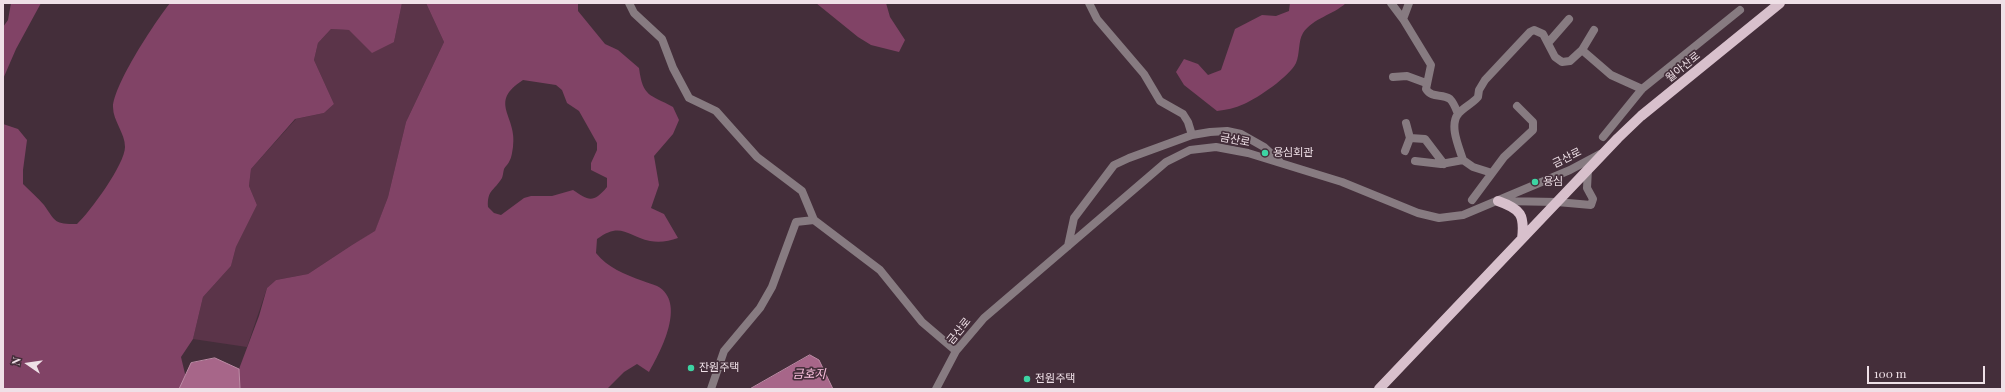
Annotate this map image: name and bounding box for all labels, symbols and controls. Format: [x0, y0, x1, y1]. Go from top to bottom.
street label: 월아산로 [1663, 49, 1703, 85]
street label: 금산로 [1219, 131, 1251, 149]
street label: 금산로 [1550, 145, 1584, 171]
place label: 용심회관 [1273, 146, 1313, 160]
marker: 용심회관 [1260, 148, 1270, 158]
place label: 용심 [1543, 175, 1563, 189]
marker: 용심 [1530, 177, 1540, 187]
street label: 금산로 [944, 315, 974, 347]
north arrow [8, 344, 48, 384]
text: N [8, 356, 24, 367]
scale bar [1869, 358, 1987, 384]
place label: 잔원주택 [699, 361, 739, 375]
marker: 잔원주택 [686, 363, 696, 373]
text: 100 m [1874, 365, 1906, 381]
water label: 금호지 [792, 367, 826, 381]
place label: 전원주택 [1035, 372, 1075, 386]
marker: 전원주택 [1022, 374, 1032, 384]

